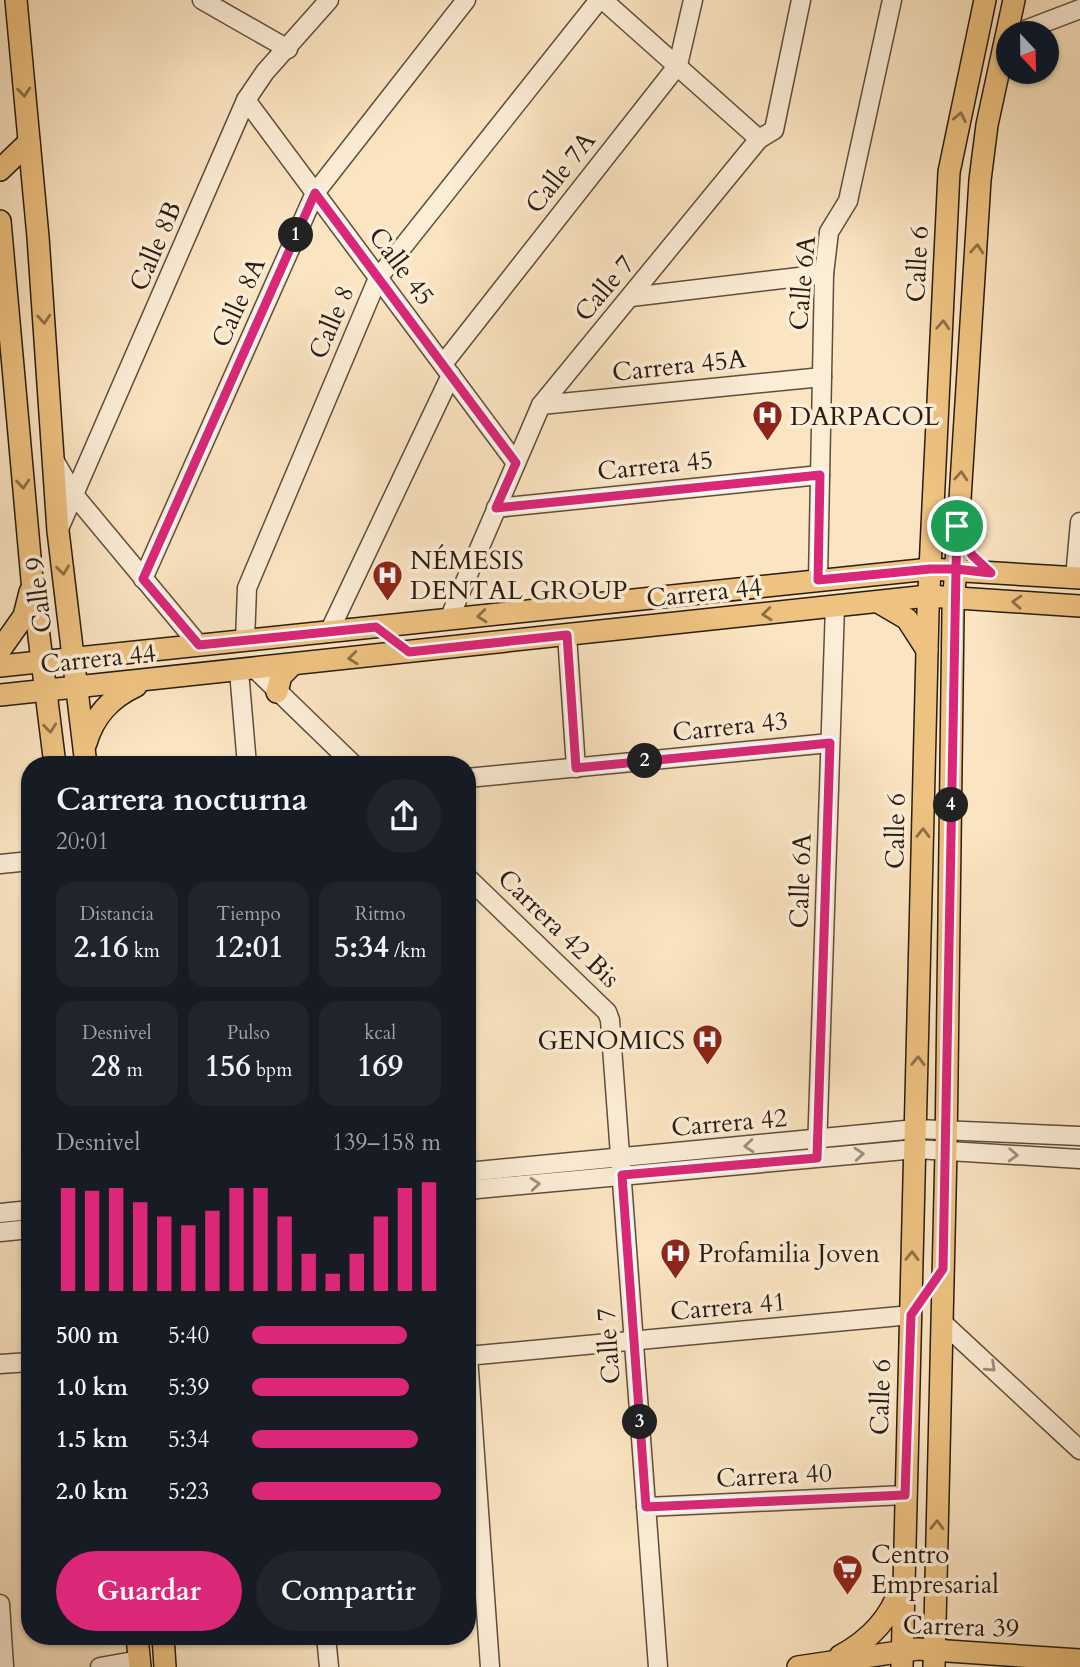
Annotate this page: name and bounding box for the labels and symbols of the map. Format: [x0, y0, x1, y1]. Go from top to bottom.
north arrow [996, 21, 1059, 84]
one-way arrow [16, 87, 31, 98]
one-way arrow [952, 111, 967, 123]
street label: Calle 7A [517, 124, 604, 220]
street label: Calle 8B [121, 196, 190, 296]
pin: 1 [278, 218, 314, 252]
street label: Calle 45 [361, 220, 443, 313]
street label: Calle 6 [898, 225, 937, 303]
street label: Calle 6A [781, 234, 824, 332]
one-way arrow [969, 244, 984, 255]
street label: Calle 7 [566, 248, 642, 329]
street label: Calle 8A [203, 251, 274, 353]
street label: Calle 8 [300, 280, 363, 364]
one-way arrow [36, 314, 51, 325]
one-way arrow [935, 319, 950, 330]
street label: Carrera 45A [610, 341, 748, 390]
hospital icon: DARPACOL [750, 399, 784, 443]
place label: DARPACOL [790, 399, 940, 434]
street label: Carrera 45 [595, 442, 715, 489]
one-way arrow [953, 471, 968, 482]
one-way arrow [15, 479, 30, 490]
pin [927, 496, 987, 556]
place label: NÉMESIS DENTAL GROUP [410, 543, 627, 608]
street label: Calle 9 [16, 555, 61, 635]
hospital icon: NÉMESIS DENTAL GROUP [370, 558, 404, 602]
one-way arrow [56, 564, 71, 576]
street label: Carrera 44 [644, 569, 764, 616]
one-way arrow [1012, 595, 1023, 610]
one-way arrow [761, 606, 773, 621]
one-way arrow [476, 608, 487, 623]
street label: Carrera 44 [38, 635, 158, 682]
one-way arrow [347, 651, 359, 666]
street label: Carrera 43 [670, 703, 790, 750]
one-way arrow [43, 722, 58, 734]
pin: 2 [628, 744, 662, 778]
pin: 4 [934, 788, 968, 822]
street label: Calle 6 [877, 792, 914, 870]
one-way arrow [916, 828, 931, 839]
street label: Calle 6A [781, 832, 820, 929]
street label: Carrera 42 Bis [490, 861, 627, 995]
place label: GENOMICS [537, 1023, 685, 1058]
hospital icon: GENOMICS [691, 1023, 725, 1067]
one-way arrow [910, 1055, 926, 1066]
street label: Carrera 42 [670, 1100, 788, 1145]
one-way arrow [743, 1138, 754, 1153]
one-way arrow [854, 1146, 865, 1161]
one-way arrow [1008, 1148, 1019, 1163]
one-way arrow [529, 1176, 541, 1191]
hospital icon: Profamilia Joven [658, 1236, 692, 1280]
place label: Profamilia Joven [698, 1236, 880, 1271]
one-way arrow [904, 1250, 920, 1260]
street label: Carrera 41 [669, 1284, 787, 1329]
street label: Calle 7 [588, 1307, 629, 1385]
street label: Calle 6 [862, 1358, 899, 1436]
one-way arrow [983, 1359, 996, 1372]
pin: 3 [622, 1404, 658, 1440]
street label: Carrera 40 [715, 1455, 833, 1496]
one-way arrow [929, 1520, 945, 1530]
place label: Centro Empresarial [871, 1537, 999, 1602]
supermarket icon: Centro Empresarial [831, 1552, 865, 1596]
street label: Carrera 39 [902, 1607, 1020, 1646]

